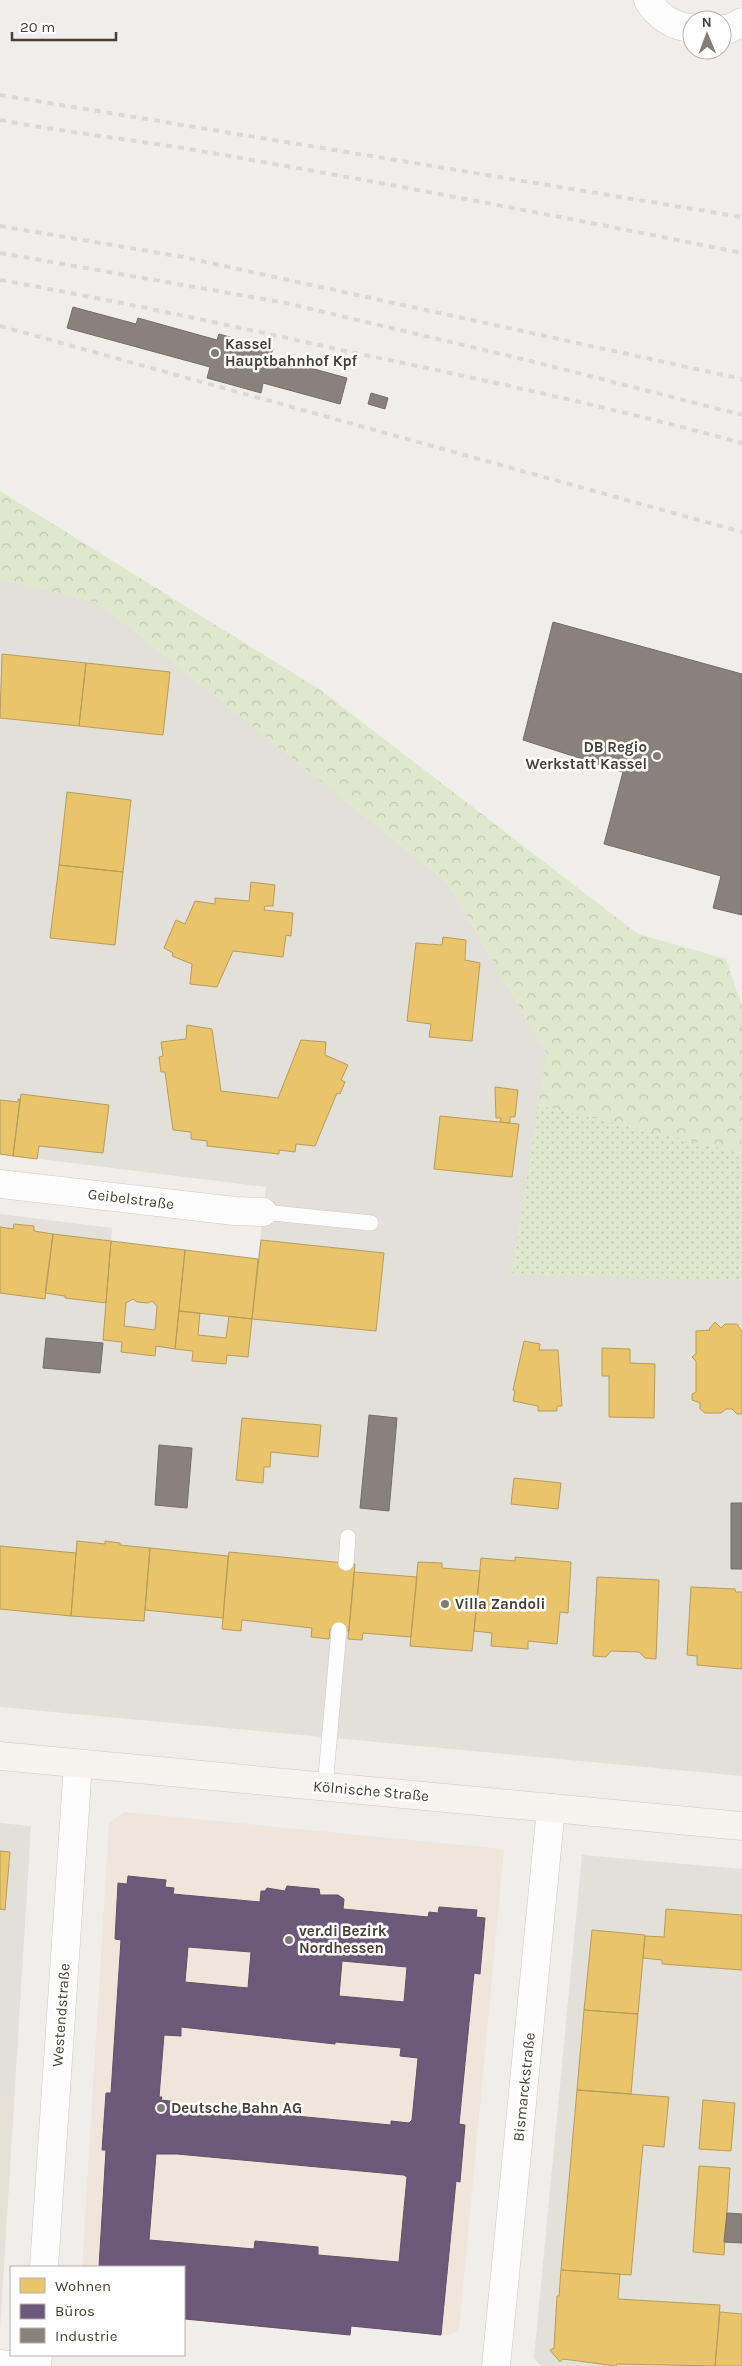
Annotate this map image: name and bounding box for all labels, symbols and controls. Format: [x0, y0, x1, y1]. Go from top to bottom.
scale bar [12, 10, 116, 42]
north arrow [682, 10, 732, 60]
text: N [702, 14, 712, 31]
text: 20 m [20, 18, 55, 36]
place label: Kassel Hauptbahnhof Kpf [225, 335, 358, 370]
marker: Kassel Hauptbahnhof Kpf [209, 347, 221, 359]
place label: DB Regio Werkstatt Kassel [526, 738, 647, 773]
marker: DB Regio Werkstatt Kassel [651, 750, 663, 762]
street label: Geibelstraße [87, 1185, 175, 1213]
place label: Villa Zandoli [455, 1595, 545, 1613]
marker: Villa Zandoli [439, 1598, 451, 1610]
street label: Kölnische Straße [312, 1777, 430, 1805]
place label: ver.di Bezirk Nordhessen [299, 1922, 387, 1957]
marker: ver.di Bezirk Nordhessen [283, 1934, 295, 1946]
street label: Westendstraße [48, 1963, 74, 2067]
street label: Bismarckstraße [509, 2032, 539, 2142]
place label: Deutsche Bahn AG [171, 2099, 302, 2117]
marker: Deutsche Bahn AG [155, 2102, 167, 2114]
legend [10, 2266, 185, 2356]
text: Wohnen [55, 2277, 111, 2295]
text: Büros [55, 2302, 95, 2320]
text: Industrie [55, 2327, 117, 2345]

